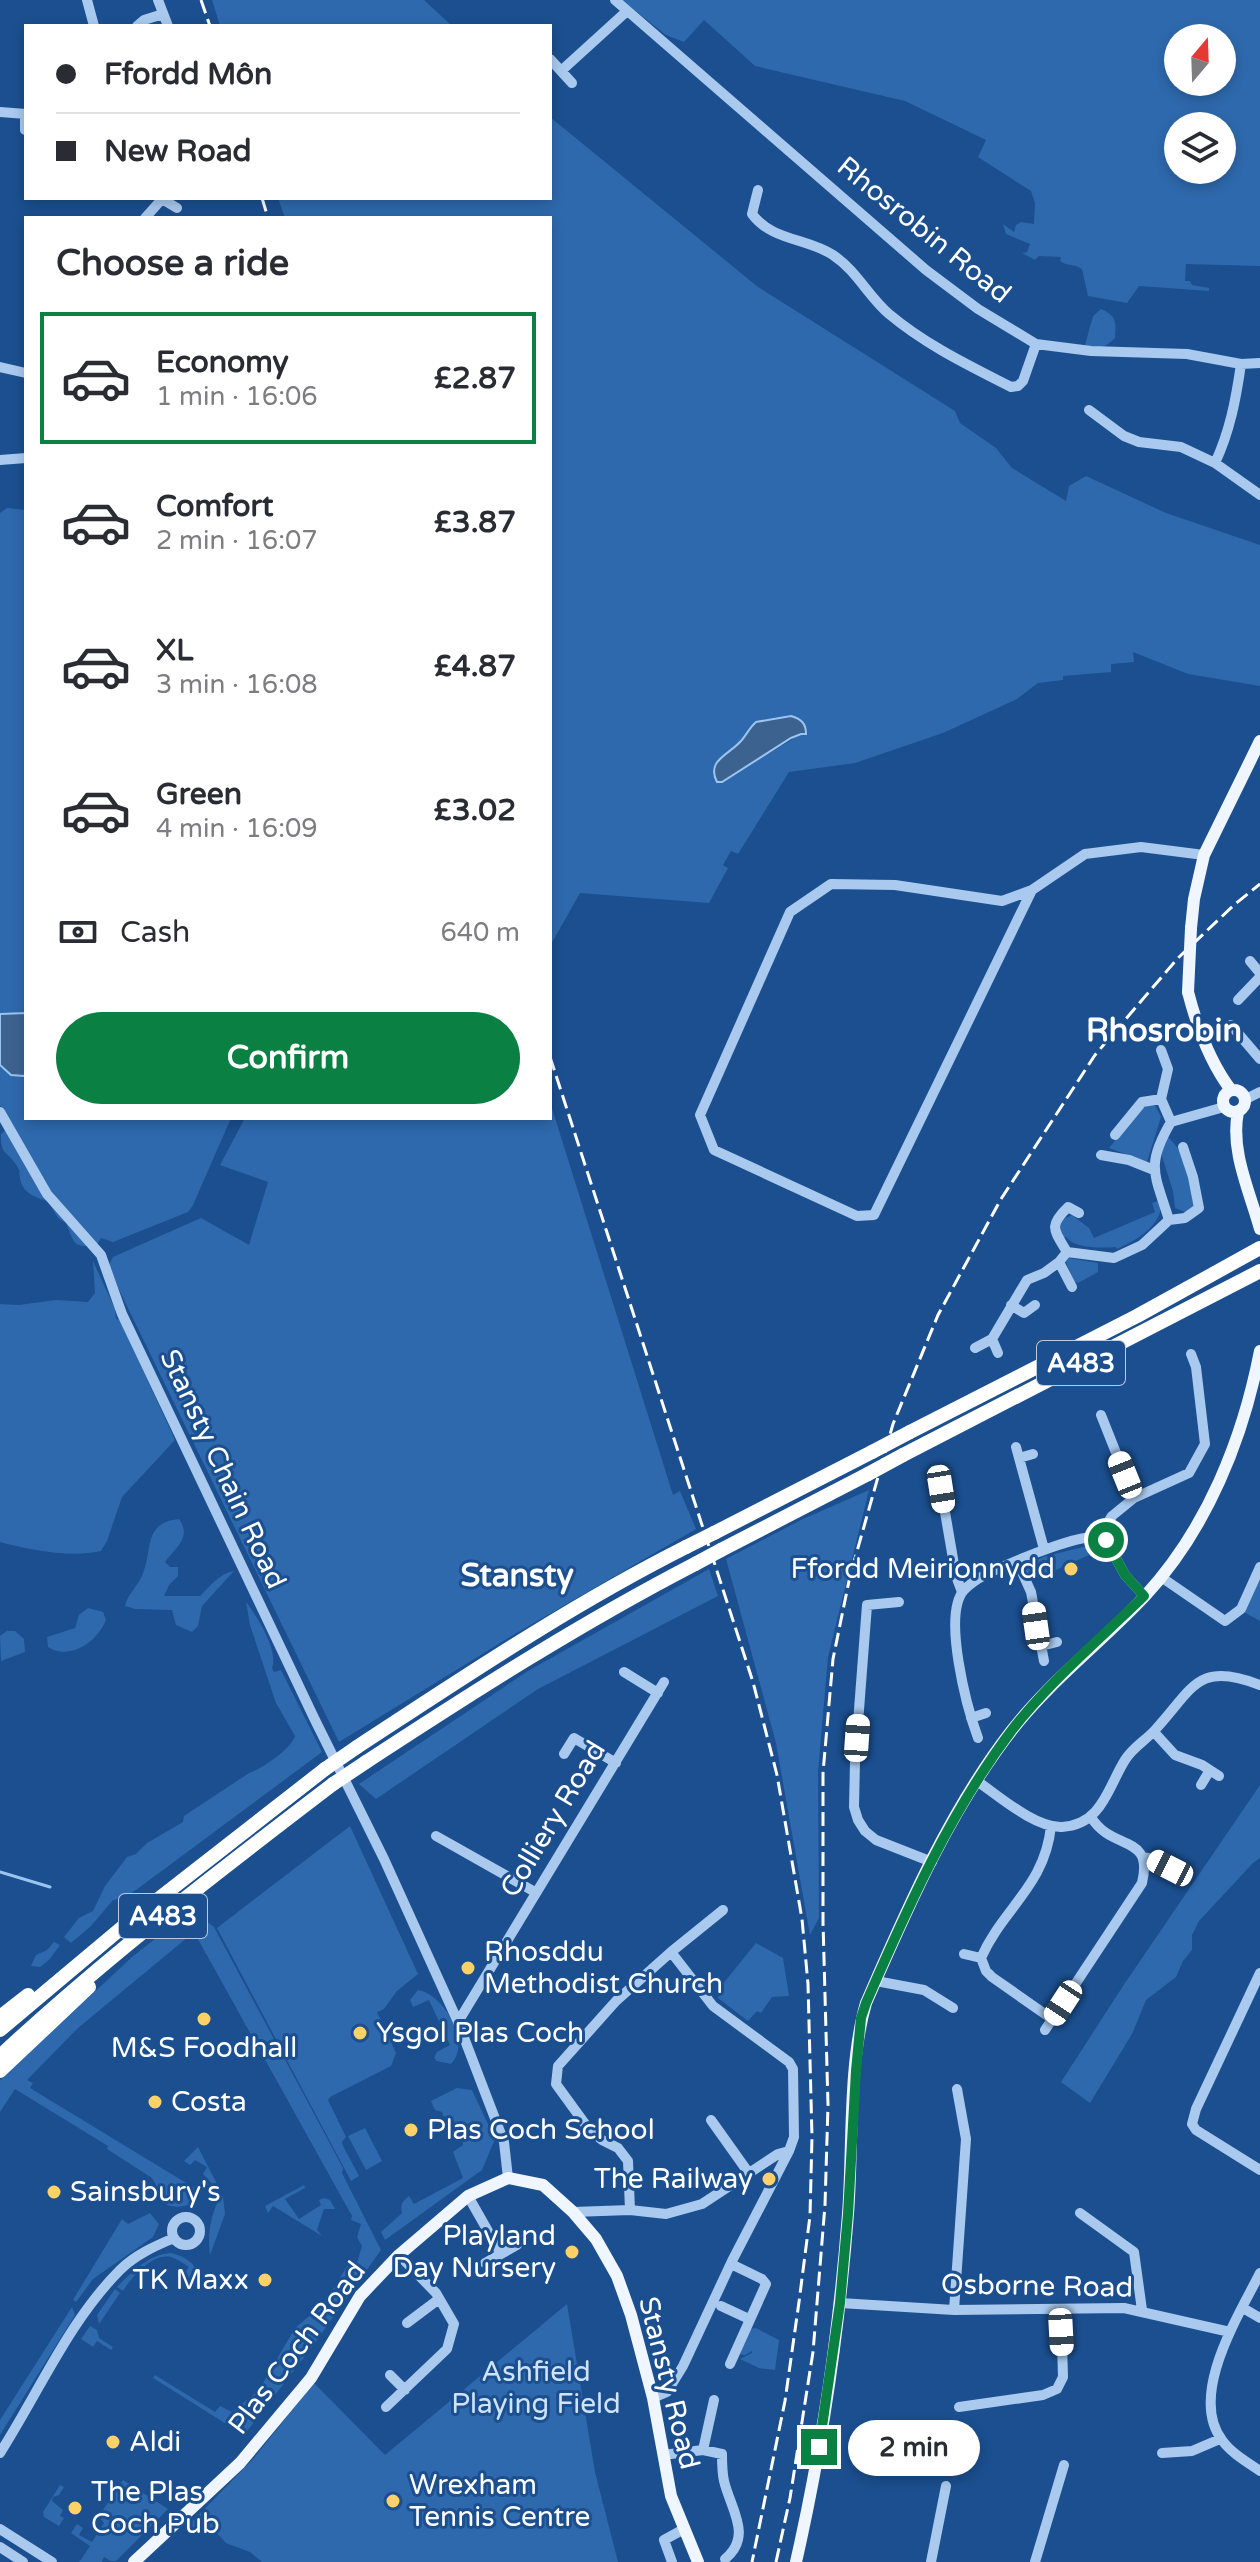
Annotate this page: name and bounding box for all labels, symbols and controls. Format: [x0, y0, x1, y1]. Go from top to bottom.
north arrow [1164, 24, 1236, 96]
map controls [1164, 24, 1236, 184]
text: Ffordd Môn [104, 56, 272, 93]
button: layers [1164, 112, 1236, 184]
text: New Road [104, 133, 251, 170]
street label: Rhosrobin Road [830, 149, 1018, 311]
text: Choose a ride [56, 242, 289, 285]
icon: car [60, 342, 132, 414]
text: Economy [156, 344, 289, 381]
text: £2.87 [434, 360, 516, 397]
text: 1 min · 16:06 [156, 381, 318, 412]
icon: car [60, 486, 132, 558]
text: Comfort [156, 488, 274, 525]
text: £3.87 [434, 504, 516, 541]
text: 2 min · 16:07 [156, 525, 318, 556]
icon: car [60, 630, 132, 702]
text: XL [156, 632, 193, 669]
text: £4.87 [434, 648, 516, 685]
text: 3 min · 16:08 [156, 669, 318, 700]
icon: car [60, 774, 132, 846]
text: Green [156, 776, 242, 813]
text: £3.02 [434, 792, 516, 829]
text: 4 min · 16:09 [156, 813, 318, 844]
icon: cash [56, 910, 100, 954]
text: Cash [120, 914, 190, 951]
text: 640 m [440, 917, 520, 948]
button: Confirm [56, 1012, 520, 1104]
district label: Rhosrobin [1086, 1012, 1242, 1050]
road number: A483 [1037, 1341, 1125, 1385]
street label: Stansty Chain Road [153, 1344, 293, 1594]
car [1105, 1448, 1145, 1502]
car [925, 1463, 957, 1515]
route start [1088, 1522, 1124, 1558]
place label: Ffordd Meirionnydd [790, 1552, 1055, 1586]
district label: Stansty [460, 1557, 574, 1595]
marker: Ffordd Meirionnydd [1062, 1560, 1080, 1578]
car [1021, 1601, 1051, 1651]
car [843, 1713, 871, 1763]
street label: Colliery Road [493, 1735, 613, 1903]
car [1143, 1846, 1197, 1890]
road number: A483 [119, 1894, 207, 1938]
place label: Rhosddu Methodist Church [484, 1935, 723, 2001]
marker: Rhosddu Methodist Church [459, 1959, 477, 1977]
car [1040, 1976, 1086, 2030]
marker: M&S Foodhall [195, 2010, 213, 2028]
place label: Ysgol Plas Coch [376, 2016, 584, 2050]
marker: Ysgol Plas Coch [351, 2024, 369, 2042]
place label: M&S Foodhall [111, 2031, 297, 2065]
place label: Costa [171, 2085, 247, 2119]
marker: Costa [146, 2093, 164, 2111]
place label: Plas Coch School [427, 2113, 655, 2147]
marker: Plas Coch School [402, 2121, 420, 2139]
place label: The Railway [594, 2162, 753, 2196]
marker: The Railway [760, 2170, 778, 2188]
place label: Sainsbury's [70, 2175, 221, 2209]
marker: Sainsbury's [45, 2183, 63, 2201]
place label: Playland Day Nursery [393, 2219, 556, 2285]
marker: Playland Day Nursery [563, 2243, 581, 2261]
street label: Plas Coch Road [221, 2255, 373, 2441]
place label: TK Maxx [132, 2263, 249, 2297]
street label: Osborne Road [941, 2267, 1133, 2305]
marker: TK Maxx [256, 2271, 274, 2289]
street label: Stansty Road [631, 2293, 707, 2473]
car [1048, 2307, 1074, 2357]
park label: Ashfield Playing Field [451, 2355, 621, 2421]
callout: 2 min [847, 2419, 979, 2475]
place label: Aldi [129, 2425, 181, 2459]
route end [801, 2429, 837, 2465]
text: 2 min [879, 2432, 949, 2463]
marker: Aldi [104, 2433, 122, 2451]
place label: Wrexham Tennis Centre [409, 2468, 590, 2534]
place label: The Plas Coch Pub [91, 2475, 220, 2541]
marker: Wrexham Tennis Centre [384, 2492, 402, 2510]
marker: The Plas Coch Pub [66, 2499, 84, 2517]

